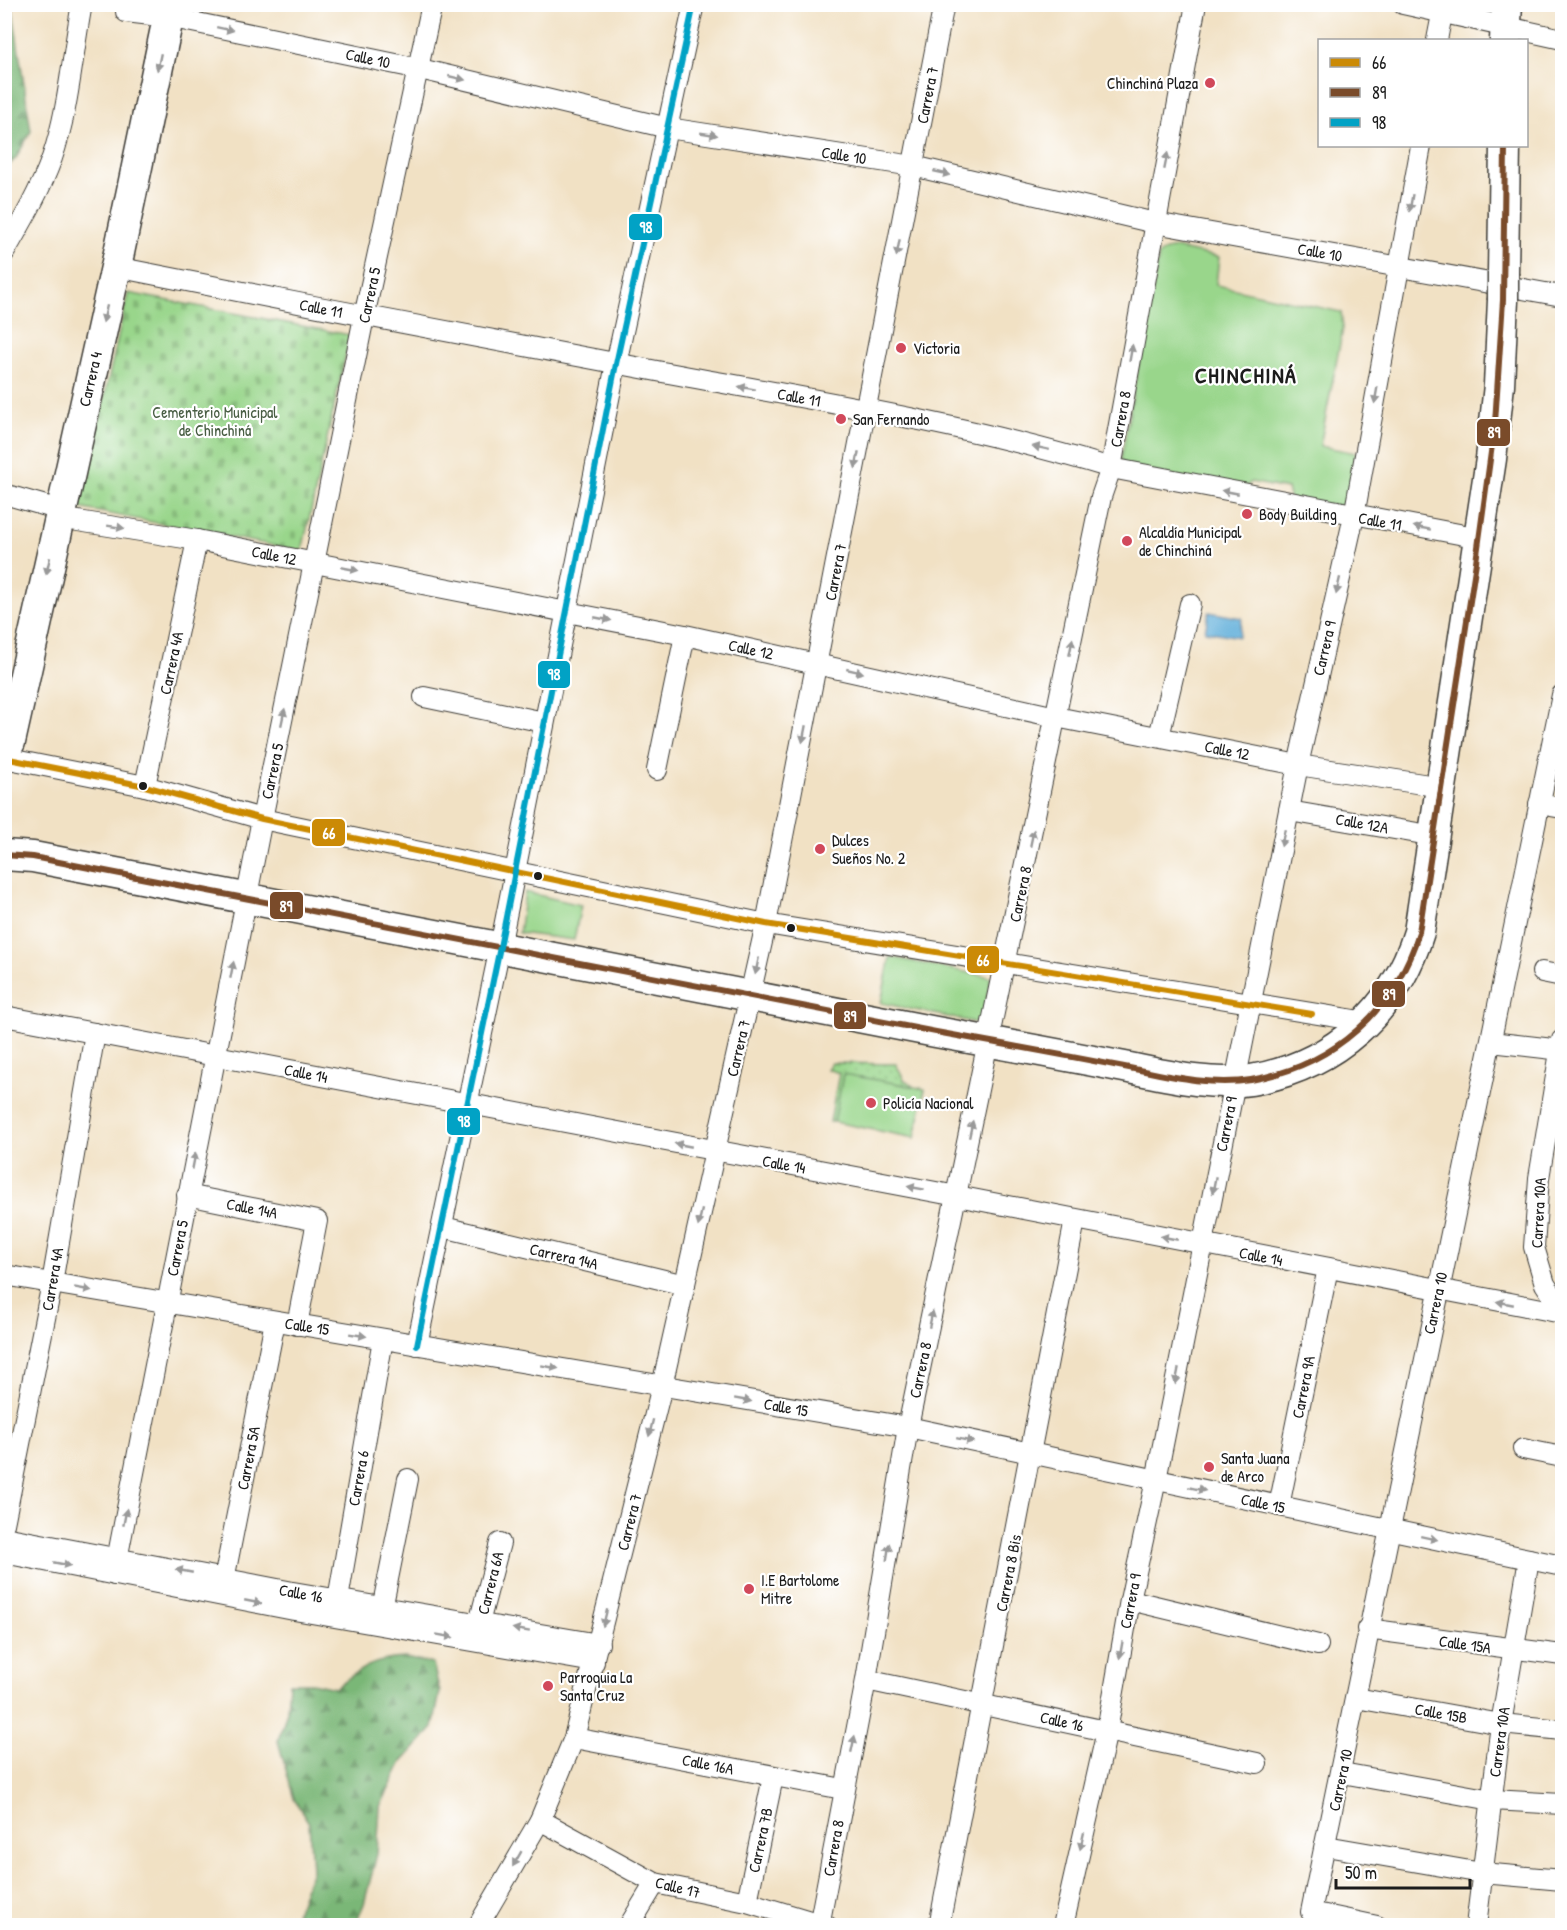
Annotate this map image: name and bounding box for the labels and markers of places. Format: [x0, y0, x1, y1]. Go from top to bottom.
place label: Chinchiná Plaza [1107, 72, 1198, 94]
marker: Chinchiná Plaza [1203, 76, 1217, 90]
place label: Victoria [913, 337, 960, 359]
marker: Victoria [894, 341, 908, 355]
place label: San Fernando [853, 408, 930, 430]
marker: San Fernando [834, 412, 848, 426]
place label: Body Building [1259, 503, 1337, 525]
marker: Body Building [1240, 507, 1254, 521]
place label: Alcaldía Municipal de Chinchiná [1139, 521, 1242, 561]
marker: Alcaldía Municipal de Chinchiná [1120, 534, 1134, 548]
unlabelled marker [137, 780, 149, 792]
place label: Dulces Sueños No. 2 [832, 829, 906, 869]
marker: Dulces Sueños No. 2 [813, 842, 827, 856]
unlabelled marker [532, 870, 544, 882]
unlabelled marker [785, 922, 797, 934]
place label: Policía Nacional [883, 1092, 974, 1114]
marker: Policía Nacional [864, 1096, 878, 1110]
place label: Santa Juana de Arco [1221, 1447, 1289, 1487]
marker: Santa Juana de Arco [1202, 1460, 1216, 1474]
place label: I.E Bartolome Mitre [761, 1569, 840, 1609]
marker: I.E Bartolome Mitre [742, 1582, 756, 1596]
place label: Parroquia La Santa Cruz [560, 1666, 632, 1706]
marker: Parroquia La Santa Cruz [541, 1679, 555, 1693]

